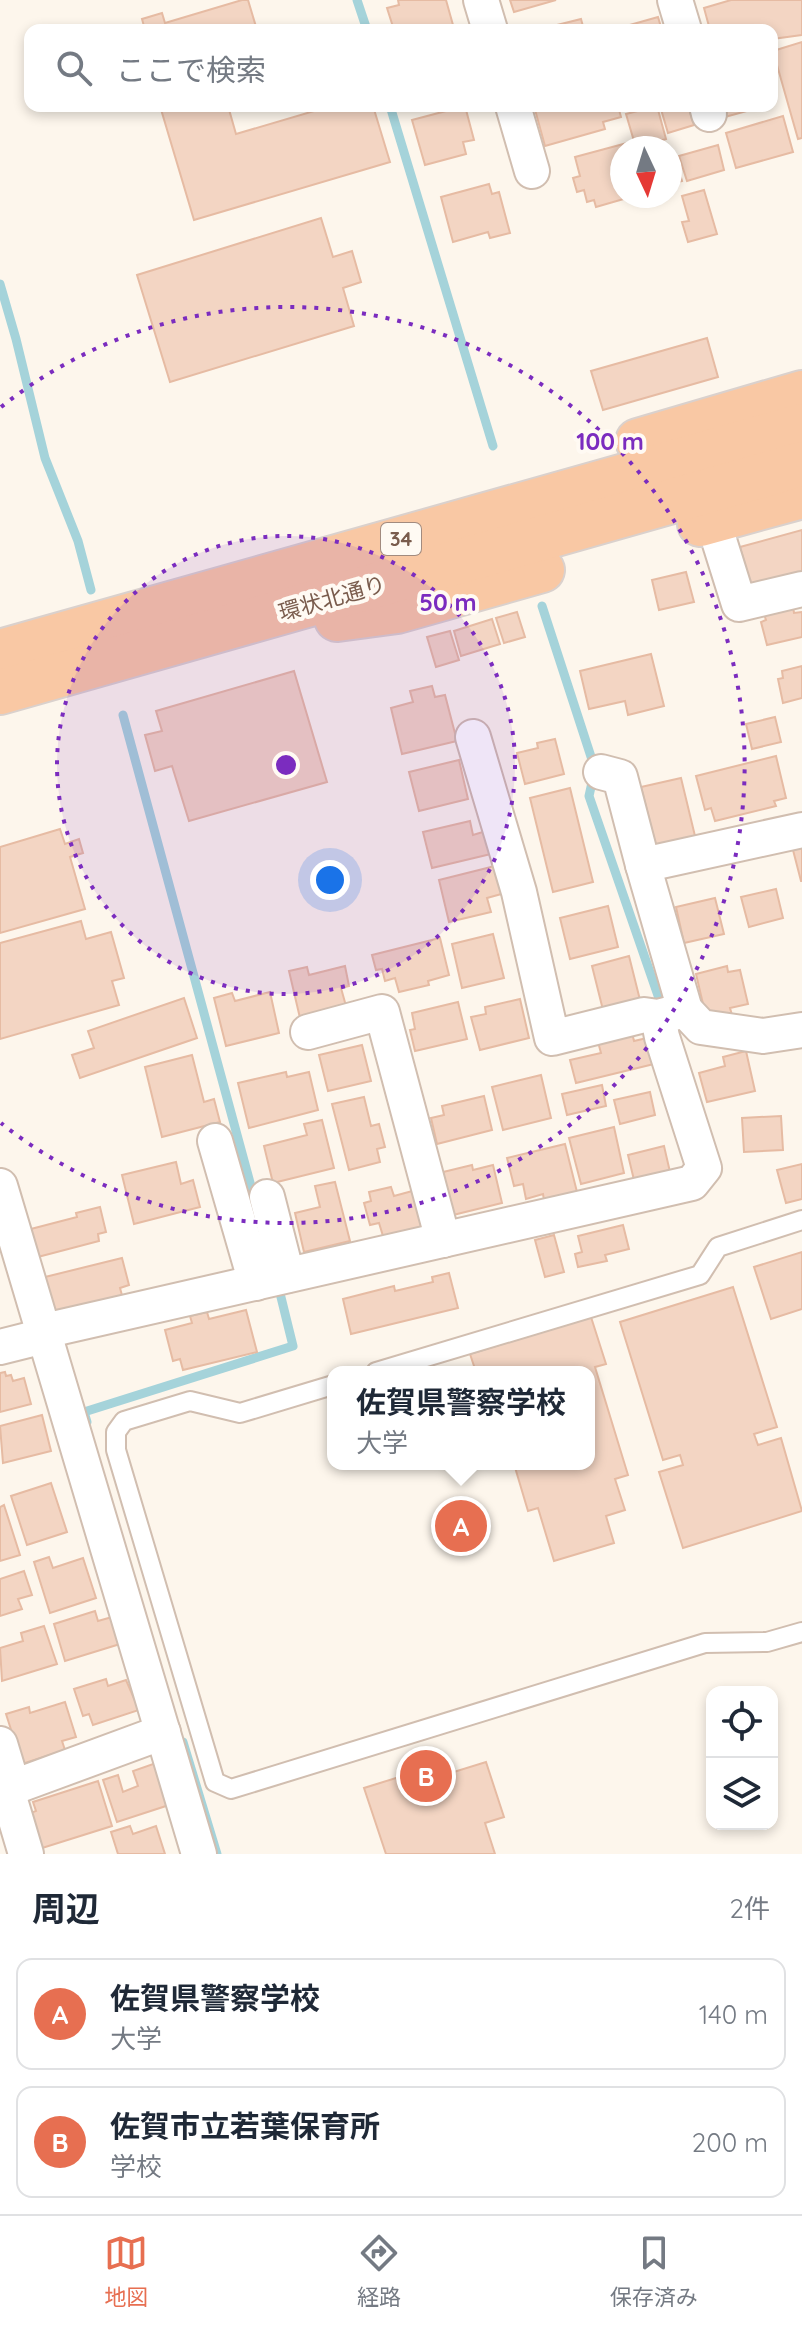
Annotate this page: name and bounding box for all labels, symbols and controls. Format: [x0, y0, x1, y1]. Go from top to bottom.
search box [24, 24, 778, 112]
icon: search [52, 46, 96, 90]
text: ここで検索 [116, 51, 266, 89]
north arrow [610, 136, 682, 208]
text: 100 m [576, 426, 644, 456]
road number: 34 [381, 523, 421, 555]
street label: 環状北通り [275, 569, 389, 627]
text: 50 m [419, 587, 477, 617]
centre of rings [272, 751, 300, 779]
your location [310, 860, 350, 900]
popup [327, 1366, 595, 1470]
text: 佐賀県警察学校 [356, 1383, 566, 1421]
text: 大学 [356, 1426, 408, 1459]
pin: A [435, 1496, 487, 1556]
map controls [706, 1686, 778, 1830]
button: locate [706, 1686, 778, 1758]
pin: B [400, 1746, 452, 1806]
button: layers [706, 1758, 778, 1830]
text: 周辺 [32, 1887, 100, 1930]
text: 2件 [730, 1892, 770, 1925]
text: 佐賀県警察学校 [110, 1979, 320, 2017]
text: A [52, 1998, 68, 2031]
text: 140 m [699, 1998, 768, 2031]
text: 大学 [110, 2022, 162, 2055]
text: 佐賀市立若葉保育所 [110, 2107, 380, 2145]
text: B [51, 2126, 69, 2159]
text: 200 m [692, 2126, 768, 2159]
text: 学校 [110, 2150, 162, 2183]
tab: 地図 [104, 2231, 148, 2311]
tab: 経路 [357, 2231, 401, 2311]
tab: 保存済み [610, 2231, 698, 2311]

